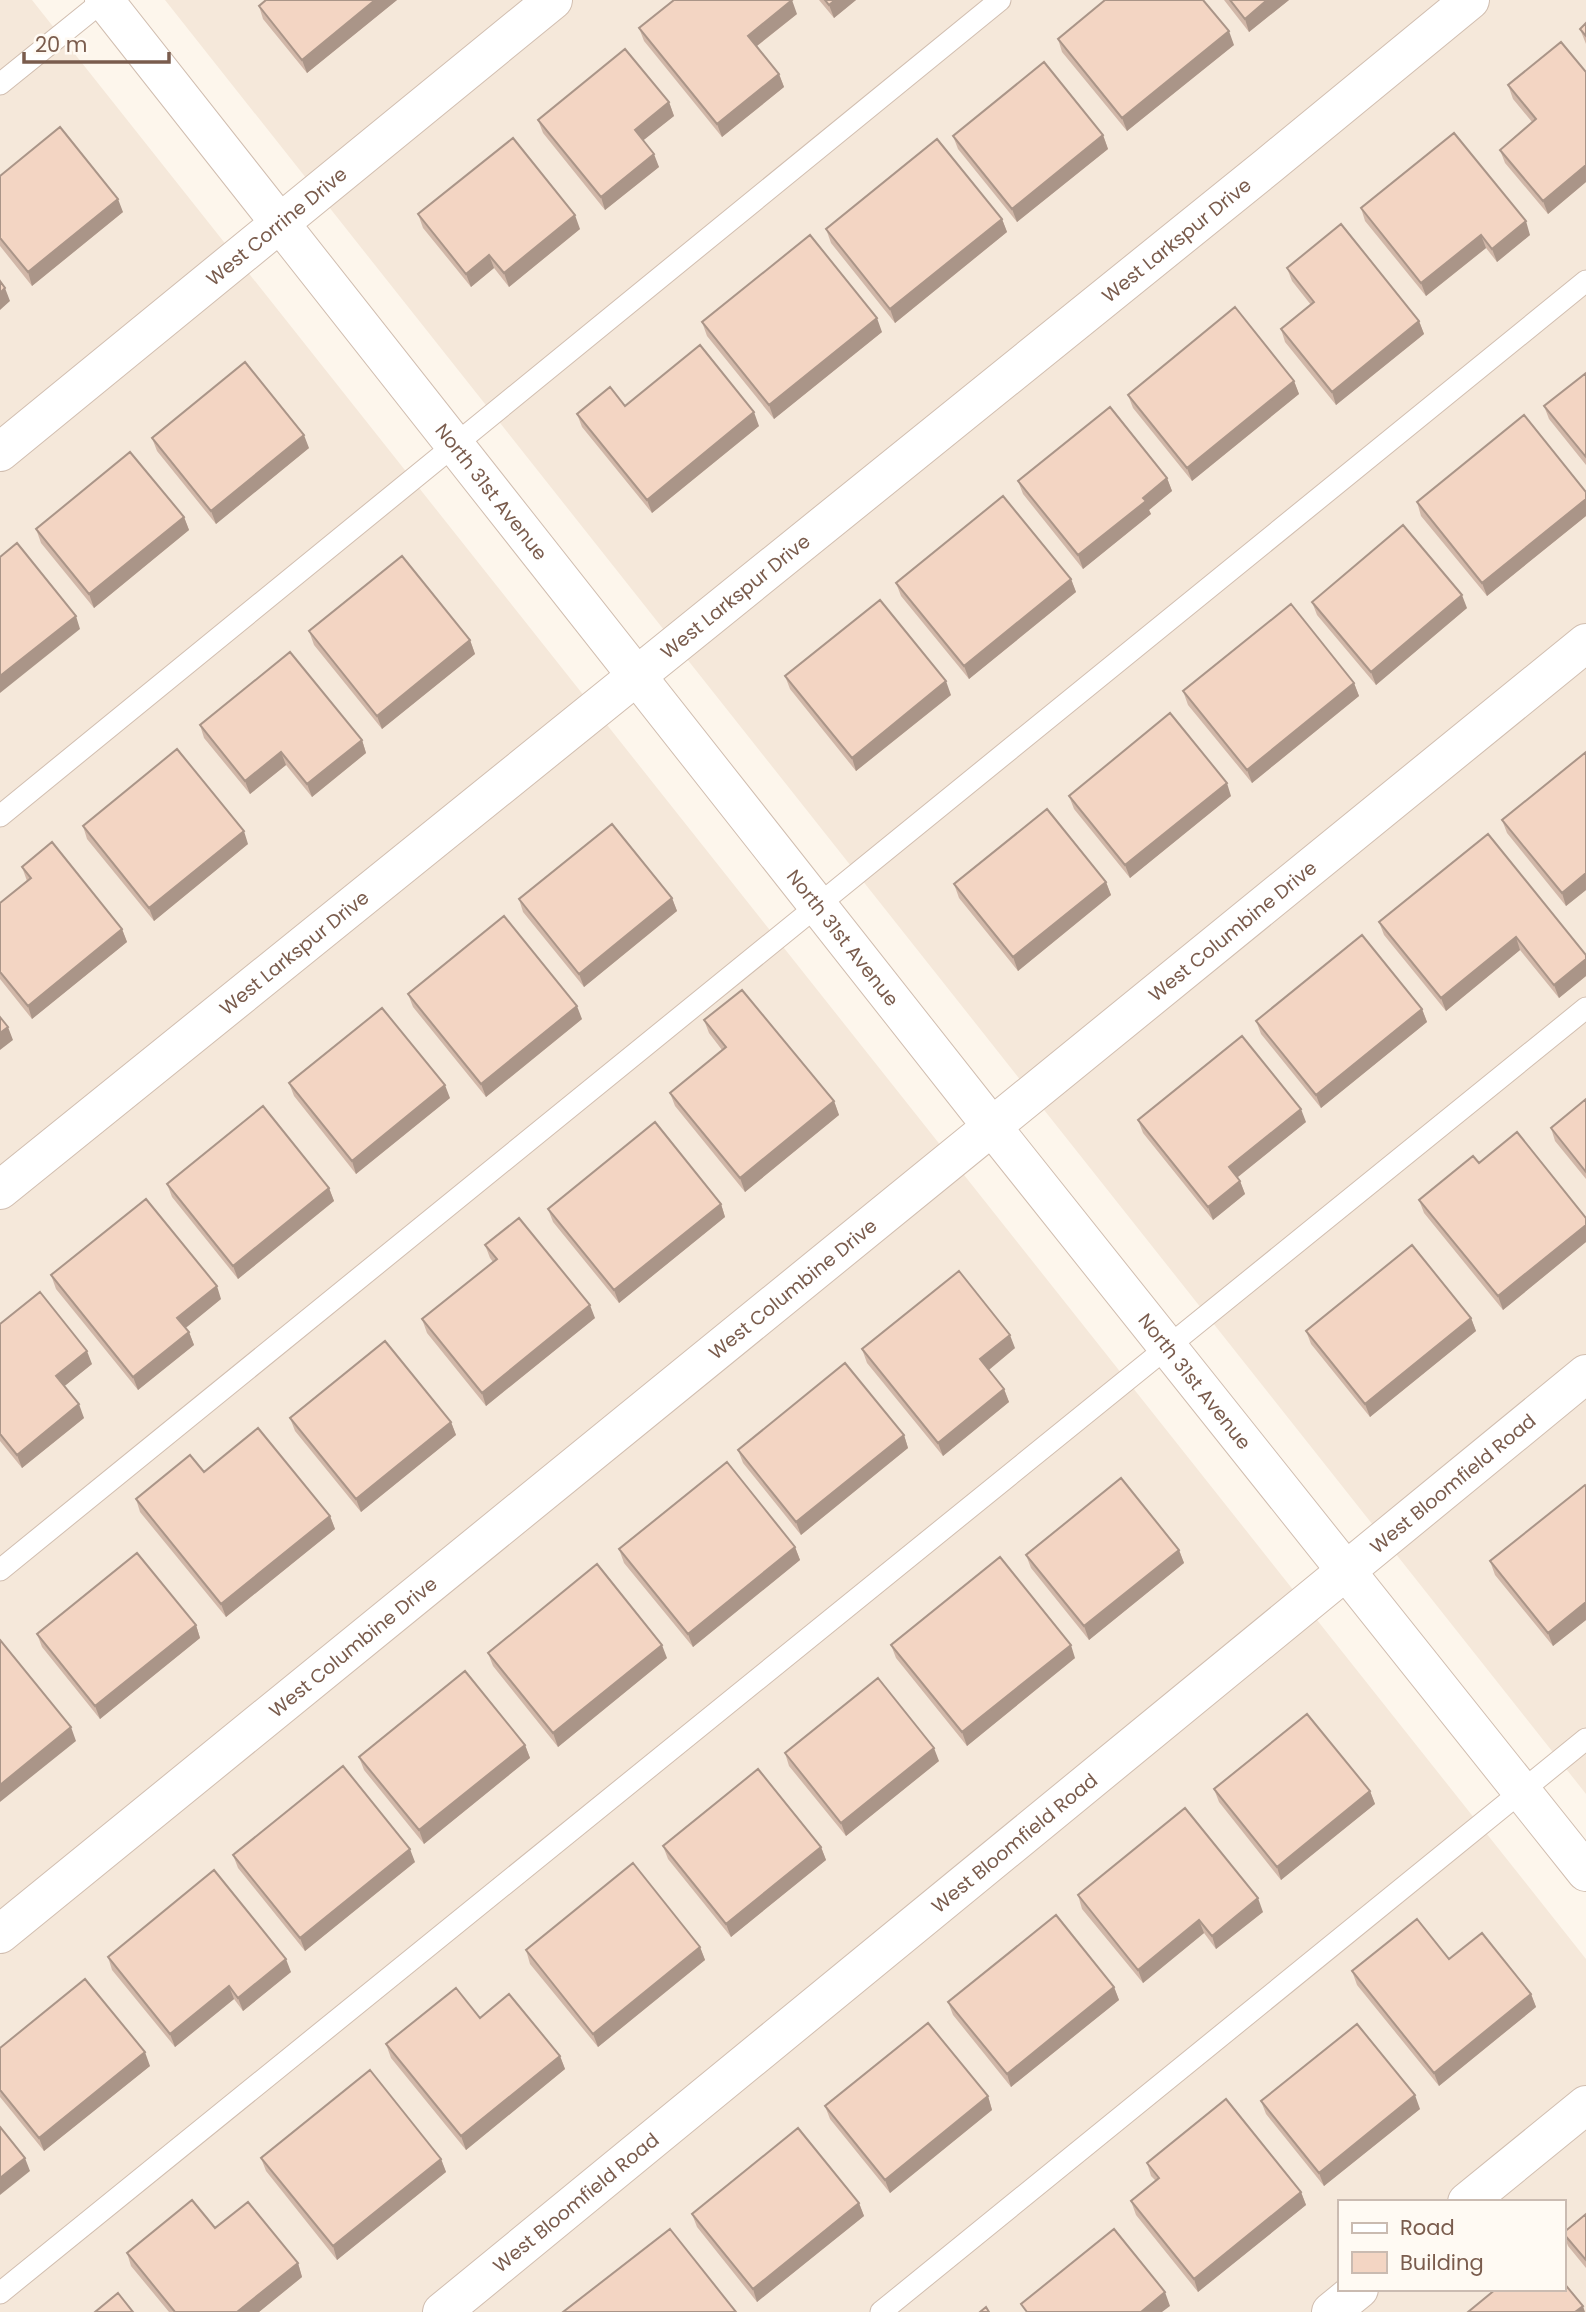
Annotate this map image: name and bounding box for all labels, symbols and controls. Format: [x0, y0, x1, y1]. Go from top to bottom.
scale bar [24, 21, 170, 65]
text: 20 m [35, 30, 88, 59]
street label: West Corrine Drive [201, 161, 353, 292]
street label: West Larkspur Drive [1096, 172, 1257, 309]
street label: North 31st Avenue [429, 418, 554, 566]
street label: West Larkspur Drive [655, 528, 816, 665]
street label: West Columbine Drive [1143, 855, 1323, 1008]
street label: North 31st Avenue [780, 864, 905, 1012]
street label: West Larkspur Drive [214, 884, 375, 1022]
street label: West Columbine Drive [703, 1213, 883, 1366]
street label: North 31st Avenue [1132, 1308, 1257, 1455]
street label: West Bloomfield Road [1364, 1408, 1542, 1560]
street label: West Columbine Drive [263, 1570, 443, 1724]
street label: West Bloomfield Road [926, 1767, 1103, 1919]
street label: West Bloomfield Road [487, 2127, 665, 2279]
legend [1338, 2200, 1565, 2291]
text: Road [1400, 2213, 1455, 2242]
text: Building [1400, 2248, 1484, 2277]

